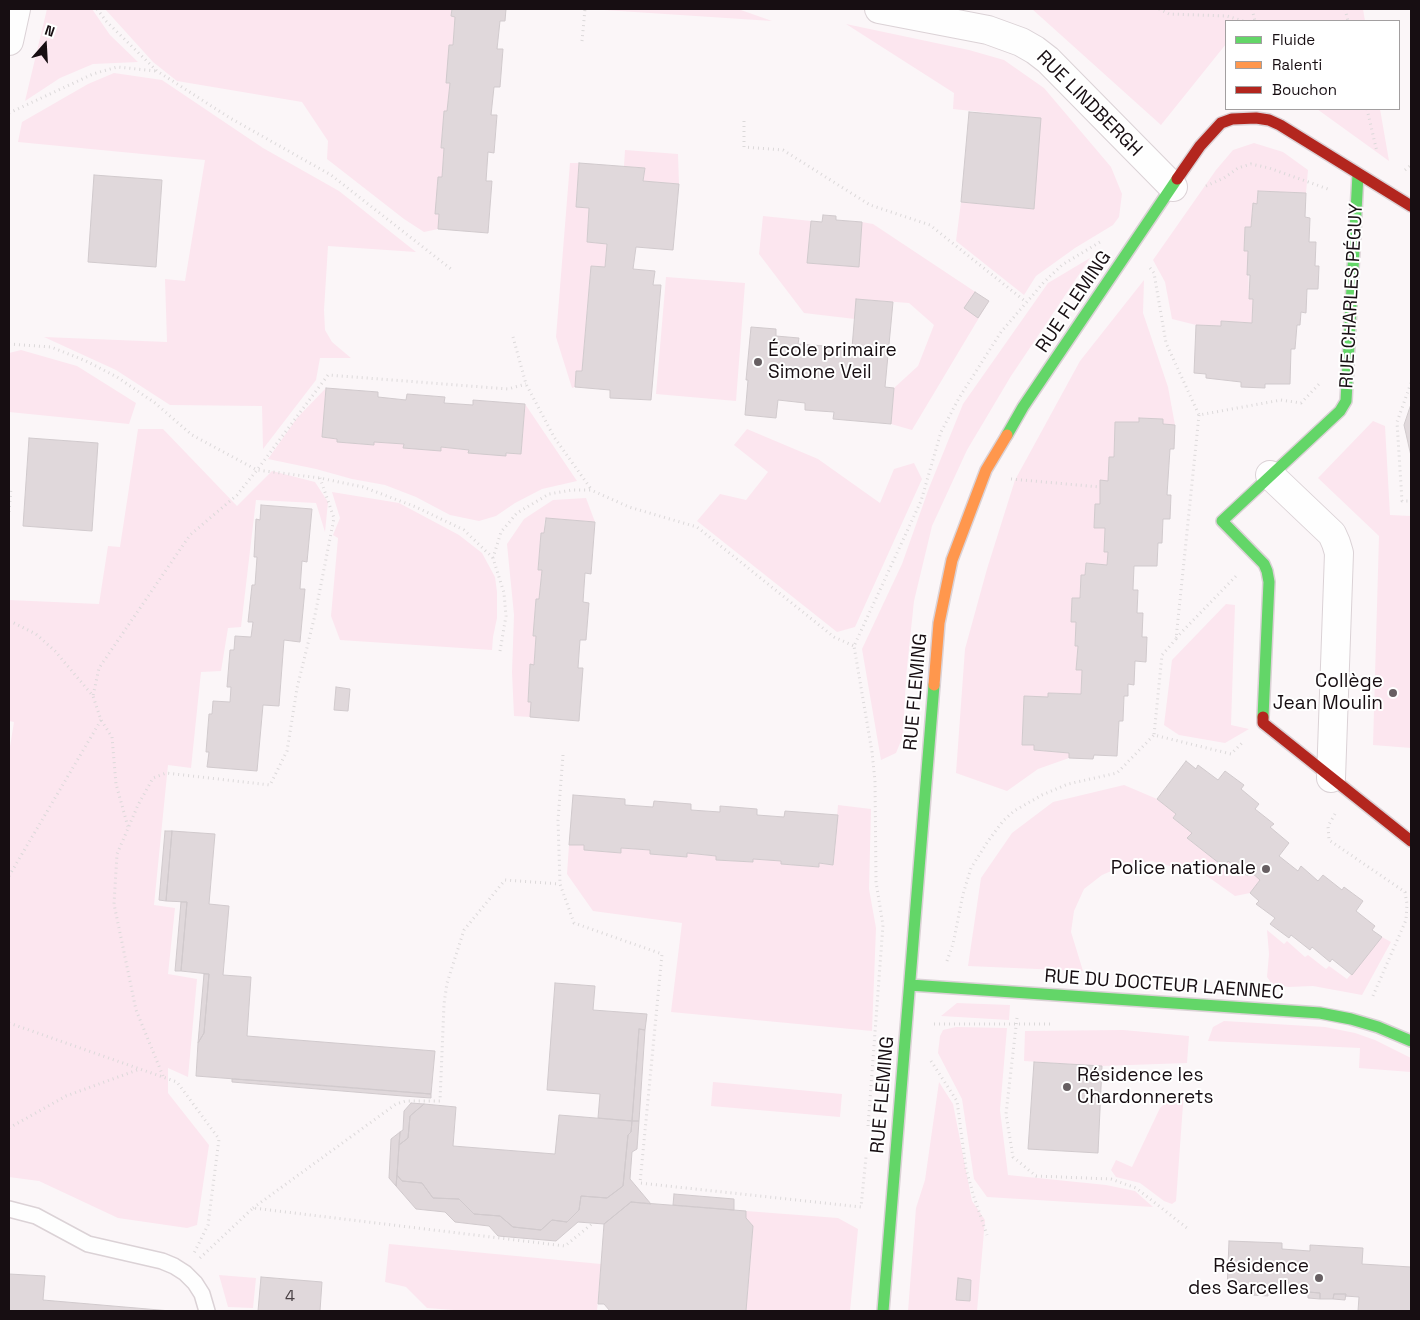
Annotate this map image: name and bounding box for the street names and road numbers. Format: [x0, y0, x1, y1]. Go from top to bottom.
street label: RUE LINDBERGH [1031, 46, 1147, 162]
street label: RUE CHARLES PÉGUY [1336, 203, 1368, 389]
street label: RUE FLEMING [1032, 247, 1116, 357]
street label: RUE FLEMING [900, 632, 932, 752]
street label: RUE DU DOCTEUR LAENNEC [1043, 965, 1285, 1005]
street label: RUE FLEMING [867, 1035, 899, 1155]

